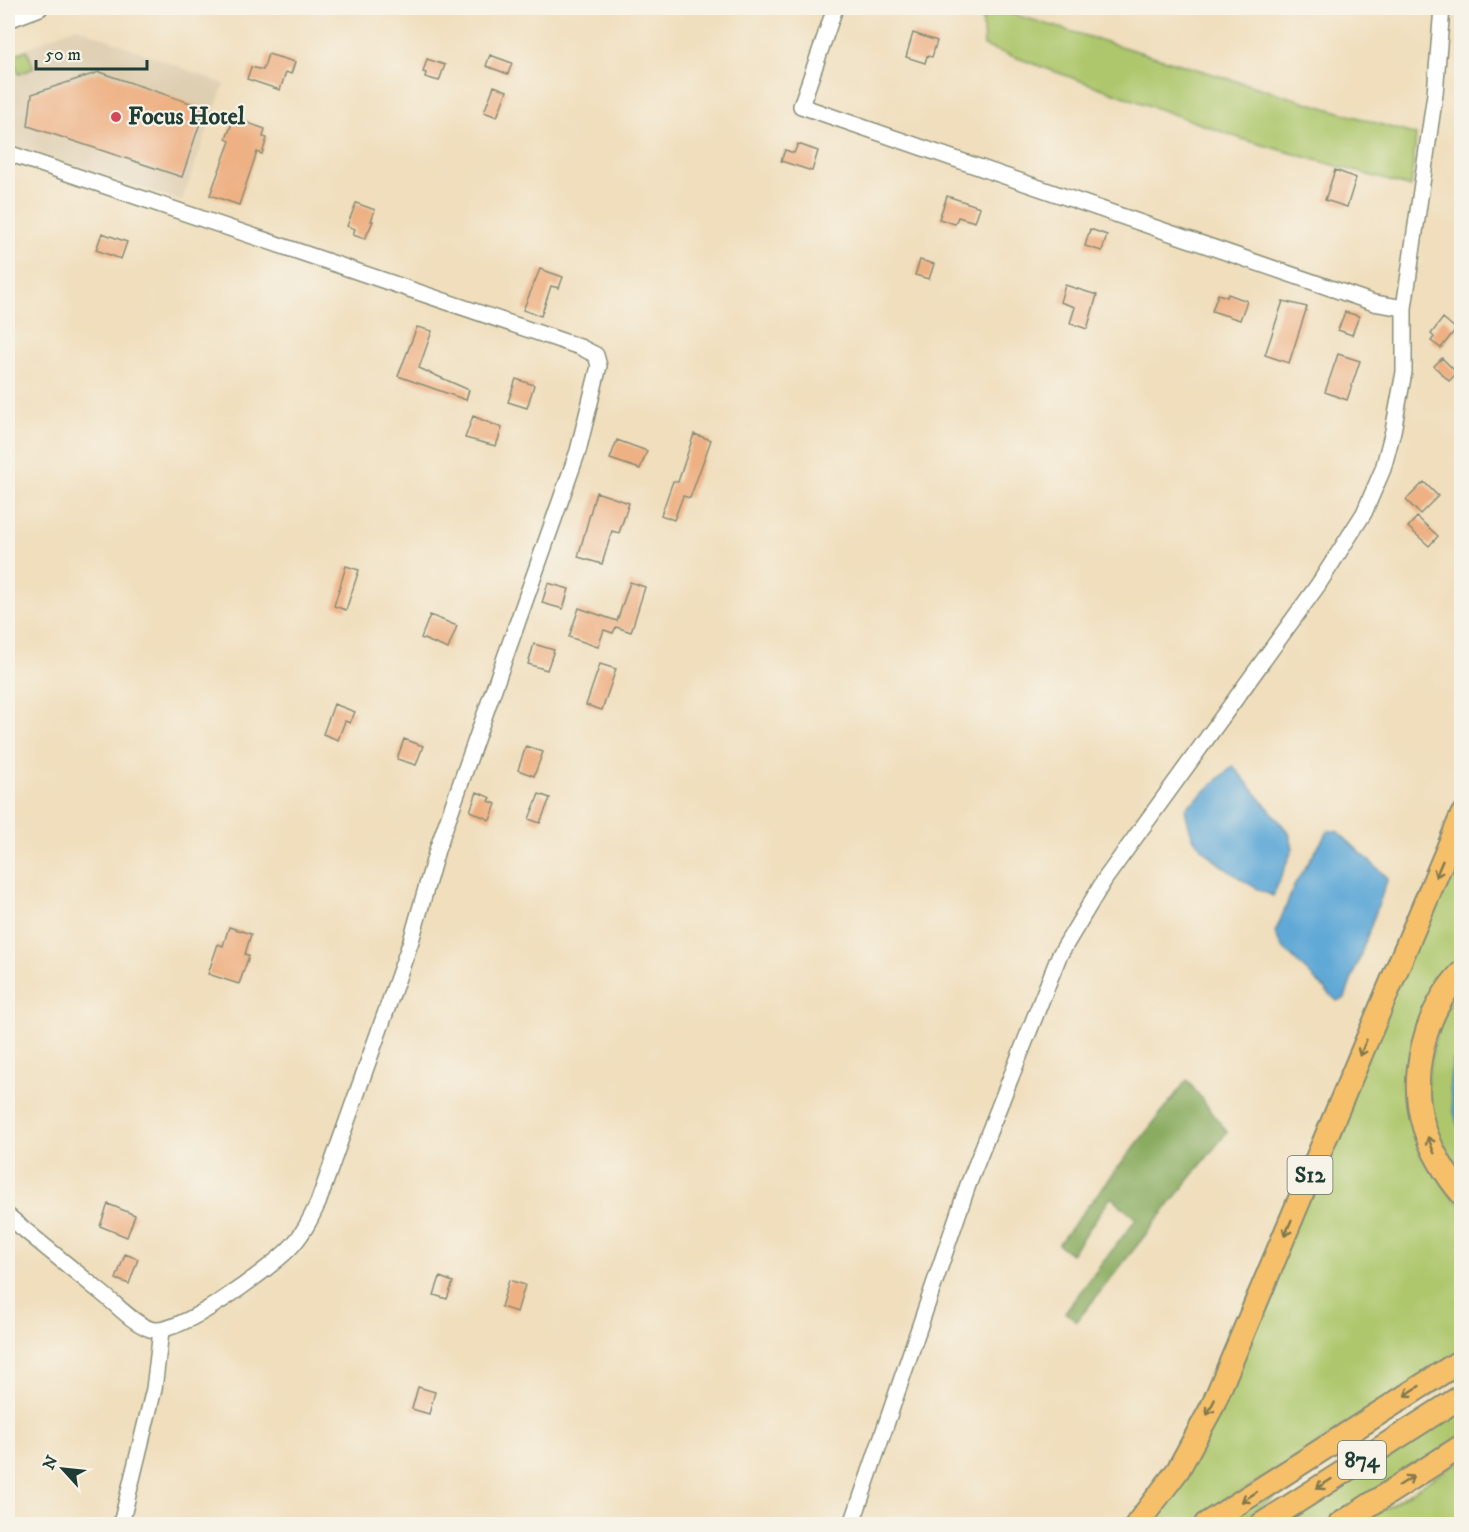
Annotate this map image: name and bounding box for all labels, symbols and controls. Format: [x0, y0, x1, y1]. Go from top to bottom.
scale bar [36, 33, 147, 71]
text: 50 m [45, 44, 81, 66]
place label: Focus Hotel [128, 102, 246, 132]
marker: Focus Hotel [109, 110, 123, 124]
one-way arrow [1433, 859, 1444, 877]
one-way arrow [1357, 1039, 1369, 1057]
one-way arrow [1425, 1136, 1436, 1155]
road number: S12 [1288, 1156, 1332, 1194]
one-way arrow [1282, 1219, 1293, 1237]
one-way arrow [1404, 1386, 1421, 1398]
one-way arrow [1205, 1398, 1216, 1416]
north arrow [33, 1439, 93, 1499]
road number: 874 [1338, 1441, 1386, 1479]
text: N [39, 1452, 62, 1473]
one-way arrow [1398, 1475, 1415, 1488]
one-way arrow [1316, 1479, 1333, 1491]
one-way arrow [1241, 1491, 1257, 1503]

